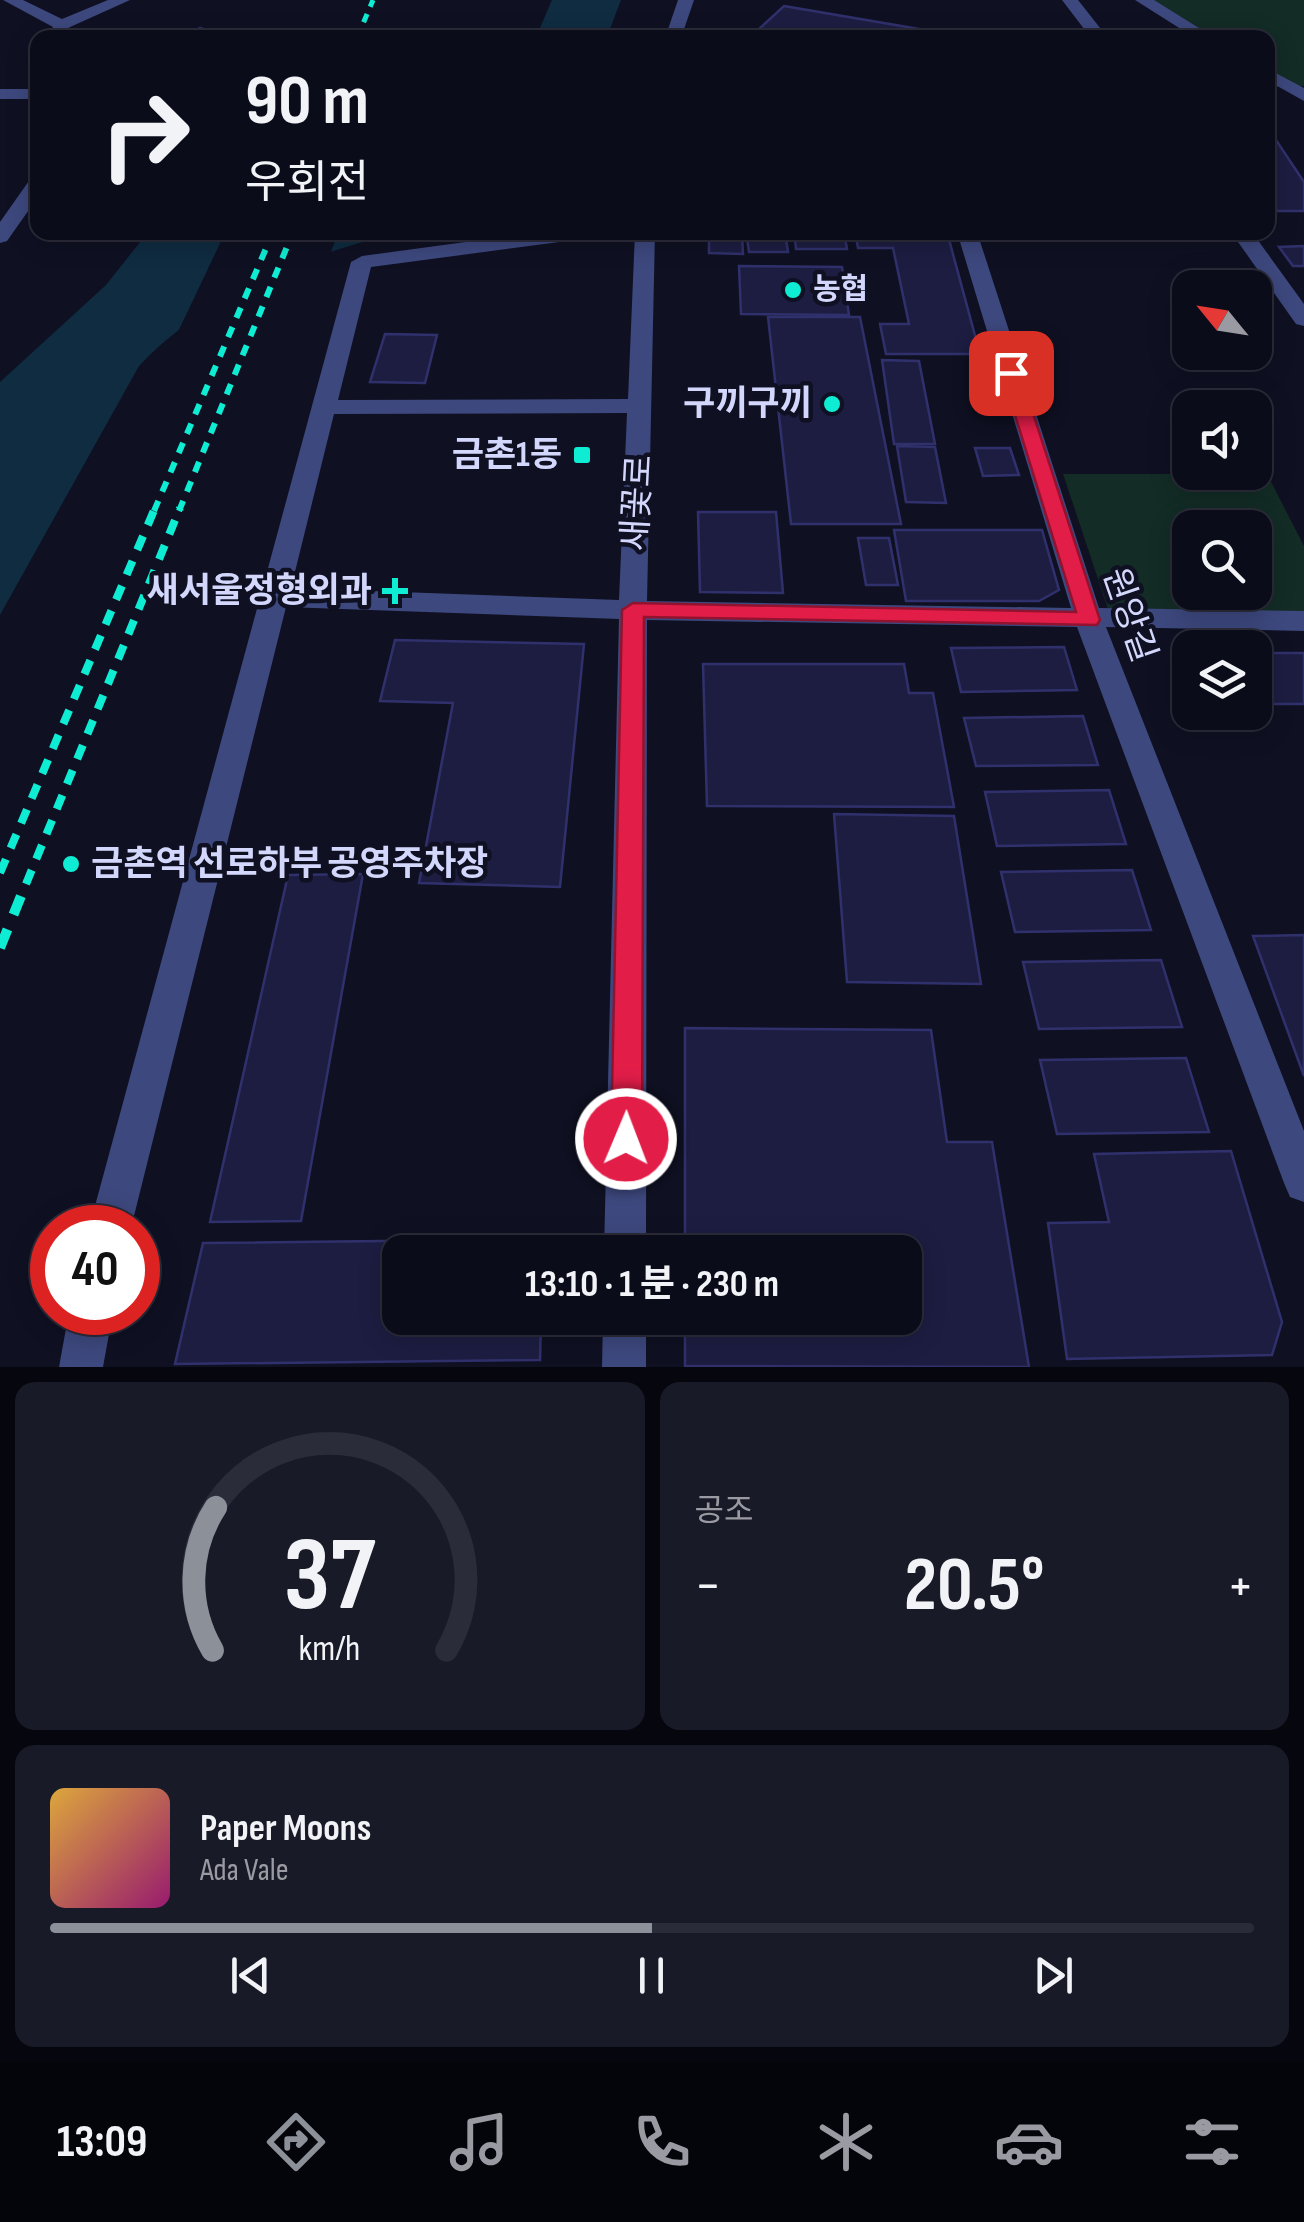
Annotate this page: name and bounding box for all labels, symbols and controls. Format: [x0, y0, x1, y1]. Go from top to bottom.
text: 90 m [245, 60, 369, 144]
icon: right [80, 70, 210, 200]
text: 우회전 [245, 156, 369, 211]
north arrow [1172, 270, 1272, 370]
map controls [1172, 270, 1272, 730]
place label: 농협 [813, 272, 868, 308]
marker: 농협 [782, 279, 804, 301]
pin [969, 331, 1054, 416]
icon: arrive [984, 346, 1039, 401]
place label: 구끼구끼 [683, 383, 812, 426]
button: sound [1172, 390, 1272, 490]
marker: 구끼구끼 [821, 393, 843, 415]
place label: 금촌1동 [452, 434, 562, 477]
marker: 금촌1동 [571, 444, 593, 466]
street label: 새꽃로 [614, 454, 662, 552]
button: search [1172, 510, 1272, 610]
street label: 원앙길 [1093, 562, 1165, 668]
place label: 새서울정형외과 [147, 570, 372, 613]
marker: 새서울정형외과 [382, 578, 408, 604]
button: layers [1172, 630, 1272, 730]
place label: 금촌역 선로하부 공영주차장 [91, 843, 488, 886]
marker: 금촌역 선로하부 공영주차장 [60, 853, 82, 875]
position arrow [574, 1087, 678, 1191]
speed limit sign: 40 [30, 1205, 160, 1335]
text: 13:10 · 1 분 · 230 m [525, 1262, 779, 1307]
text: 공조 [695, 1492, 753, 1531]
text: 37 [284, 1514, 376, 1639]
text: 20.5° [904, 1541, 1044, 1632]
text: − [695, 1553, 721, 1620]
text: + [1227, 1553, 1254, 1620]
text: km/h [299, 1628, 361, 1671]
text: Paper Moons [200, 1806, 371, 1851]
text: Ada Vale [200, 1851, 289, 1890]
icon: previous [223, 1948, 278, 2003]
icon: pause [624, 1948, 679, 2003]
icon: next [1026, 1948, 1081, 2003]
icon: directions [261, 2107, 331, 2177]
icon: music [444, 2107, 514, 2177]
icon: phone [627, 2107, 697, 2177]
icon: climate [811, 2107, 881, 2177]
icon: car [994, 2107, 1064, 2177]
icon: filters [1177, 2107, 1247, 2177]
text: 13:09 [57, 2115, 147, 2170]

